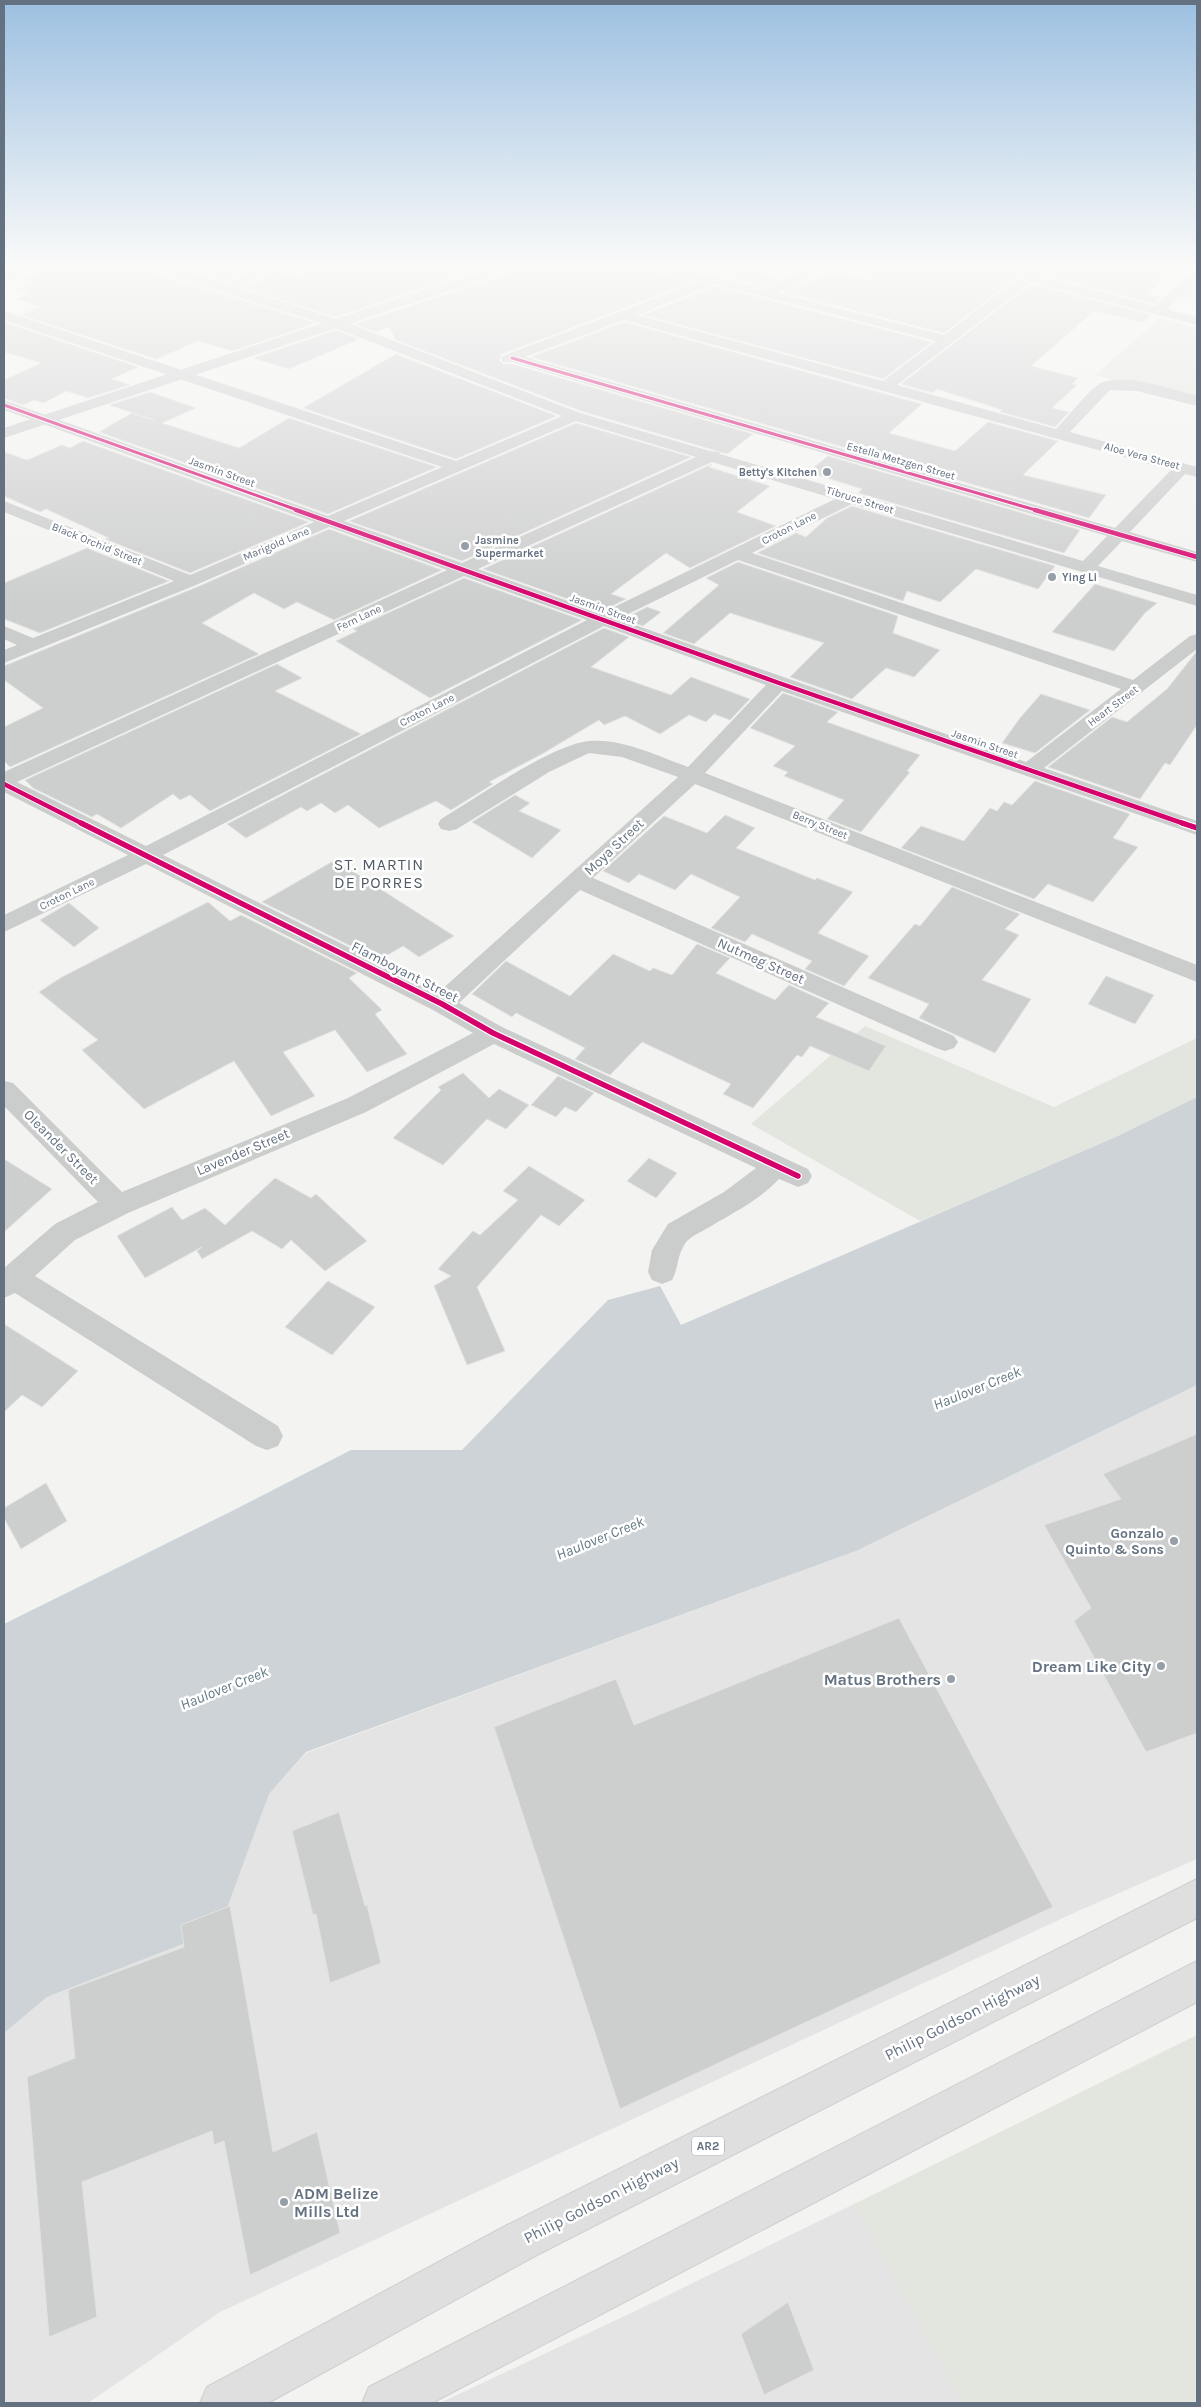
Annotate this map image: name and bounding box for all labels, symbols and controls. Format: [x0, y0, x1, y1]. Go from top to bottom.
street label: Estella Metzgen Street [845, 439, 957, 483]
street label: Aloe Vera Street [1103, 440, 1181, 472]
street label: Jasmin Street [187, 454, 257, 490]
place label: Betty's Kitchen [739, 466, 817, 479]
marker: Betty's Kitchen [821, 466, 833, 478]
street label: Tibruce Street [825, 484, 895, 516]
street label: Croton Lane [759, 509, 819, 547]
street label: Black Orchid Street [50, 520, 144, 568]
street label: Marigold Lane [241, 524, 311, 564]
place label: Jasmine Supermarket [475, 534, 544, 560]
marker: Jasmine Supermarket [459, 540, 471, 552]
marker: Ying Li [1046, 571, 1058, 583]
place label: Ying Li [1062, 571, 1097, 584]
street label: Jasmin Street [568, 591, 638, 627]
street label: Fern Lane [335, 602, 384, 634]
street label: Heart Street [1085, 683, 1141, 729]
street label: Croton Lane [397, 691, 457, 729]
street label: Jasmin Street [950, 727, 1020, 761]
street label: Berry Street [791, 808, 849, 842]
street label: Moya Street [581, 815, 647, 879]
district label: ST. MARTIN DE PORRES [334, 855, 424, 892]
street label: Croton Lane [37, 875, 97, 913]
street label: Nutmeg Street [715, 934, 807, 988]
street label: Flamboyant Street [349, 938, 461, 1006]
street label: Oleander Street [20, 1106, 102, 1188]
street label: Lavender Street [194, 1125, 292, 1179]
water label: Haulover Creek [931, 1362, 1024, 1414]
water label: Haulover Creek [554, 1512, 647, 1564]
place label: Gonzalo Quinto & Sons [1065, 1525, 1164, 1558]
marker: Gonzalo Quinto & Sons [1168, 1535, 1180, 1547]
place label: Dream Like City [1032, 1657, 1151, 1676]
marker: Dream Like City [1155, 1660, 1167, 1672]
water label: Haulover Creek [178, 1662, 271, 1714]
place label: Matus Brothers [824, 1670, 941, 1689]
marker: Matus Brothers [945, 1673, 957, 1685]
street label: Philip Goldson Highway [881, 1969, 1043, 2064]
road number: AR2 [692, 2136, 724, 2156]
street label: Philip Goldson Highway [520, 2152, 682, 2247]
place label: ADM Belize Mills Ltd [294, 2184, 378, 2221]
marker: ADM Belize Mills Ltd [278, 2196, 290, 2208]

